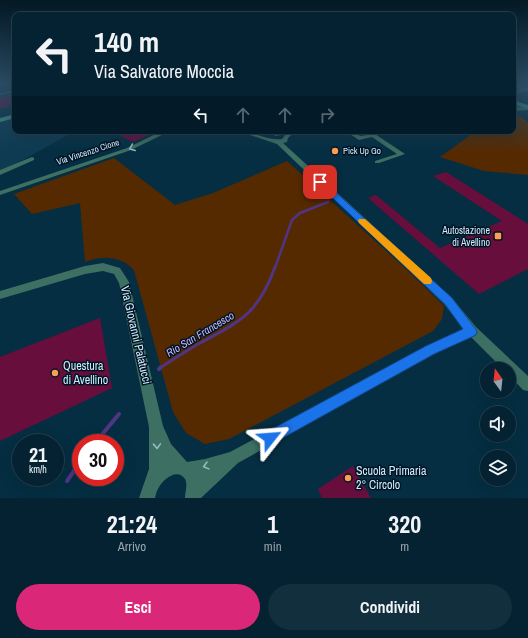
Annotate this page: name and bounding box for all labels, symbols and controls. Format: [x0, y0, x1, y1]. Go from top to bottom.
text: 140 m [94, 23, 159, 61]
icon: left [28, 28, 80, 80]
text: Via Salvatore Moccia [94, 59, 234, 84]
icon: left [190, 104, 212, 126]
icon: ahead [232, 104, 254, 126]
icon: ahead [274, 104, 296, 126]
icon: right [316, 104, 338, 126]
street label: Via Vincenzo Cione [55, 136, 121, 168]
one-way arrow [128, 143, 135, 151]
place label: Pick Up Go [343, 145, 381, 157]
marker: Pick Up Go [330, 146, 340, 156]
pin [303, 165, 337, 199]
icon: arrive [309, 171, 331, 193]
place label: Autostazione di Avellino [441, 224, 490, 249]
marker: Autostazione di Avellino [493, 231, 503, 241]
street label: Via Giovanni Palatucci [117, 284, 155, 386]
water label: Rio San Francesco [163, 308, 237, 360]
place label: Questura di Avellino [63, 358, 108, 388]
north arrow [480, 362, 516, 398]
map controls [480, 362, 516, 486]
marker: Questura di Avellino [50, 368, 60, 378]
button: sound [480, 406, 516, 442]
position arrow [249, 417, 291, 459]
speed limit sign: 30 [72, 434, 124, 486]
text: 21 [29, 441, 47, 468]
one-way arrow [153, 443, 161, 449]
button: layers [480, 450, 516, 486]
one-way arrow [202, 462, 209, 470]
text: km/h [29, 463, 47, 476]
place label: Scuola Primaria 2° Circolo [356, 463, 427, 493]
marker: Scuola Primaria 2° Circolo [343, 473, 353, 483]
text: 21:24 [107, 508, 157, 540]
text: 1 [267, 508, 278, 540]
text: 320 [388, 508, 421, 540]
text: Arrivo [118, 538, 146, 555]
text: min [264, 538, 282, 555]
text: m [400, 538, 409, 555]
button: Esci [16, 584, 260, 630]
button: Condividi [268, 584, 512, 630]

